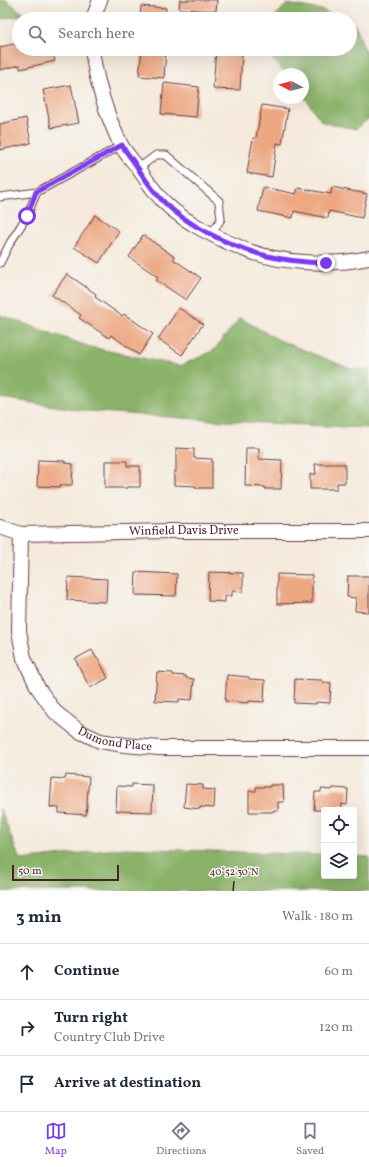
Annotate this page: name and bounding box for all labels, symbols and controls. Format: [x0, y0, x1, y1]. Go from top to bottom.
search box [12, 12, 357, 56]
icon: search [26, 23, 48, 45]
text: Search here [58, 24, 135, 45]
north arrow [273, 68, 309, 104]
route start [18, 207, 36, 225]
route end [317, 254, 335, 272]
street label: Winfield Davis Drive [129, 523, 239, 540]
street label: Dumond Place [75, 723, 153, 755]
map controls [321, 807, 357, 879]
button: locate [321, 807, 357, 843]
button: layers [321, 843, 357, 879]
scale bar [12, 863, 119, 882]
text: 50 m [18, 864, 42, 879]
text: 40°52'30"N [210, 865, 259, 879]
text: 3 min [16, 906, 62, 929]
text: Walk · 180 m [282, 908, 353, 926]
icon: ahead [16, 961, 38, 983]
text: Continue [54, 961, 119, 982]
text: 60 m [325, 963, 353, 981]
text: Turn right [54, 1008, 128, 1029]
icon: right [16, 1017, 38, 1039]
text: 120 m [319, 1019, 353, 1037]
text: Country Club Drive [54, 1029, 165, 1047]
icon: arrive [16, 1073, 38, 1095]
text: Arrive at destination [54, 1073, 201, 1094]
tab: Map [45, 1120, 67, 1159]
tab: Directions [156, 1120, 207, 1159]
tab: Saved [296, 1120, 324, 1159]

